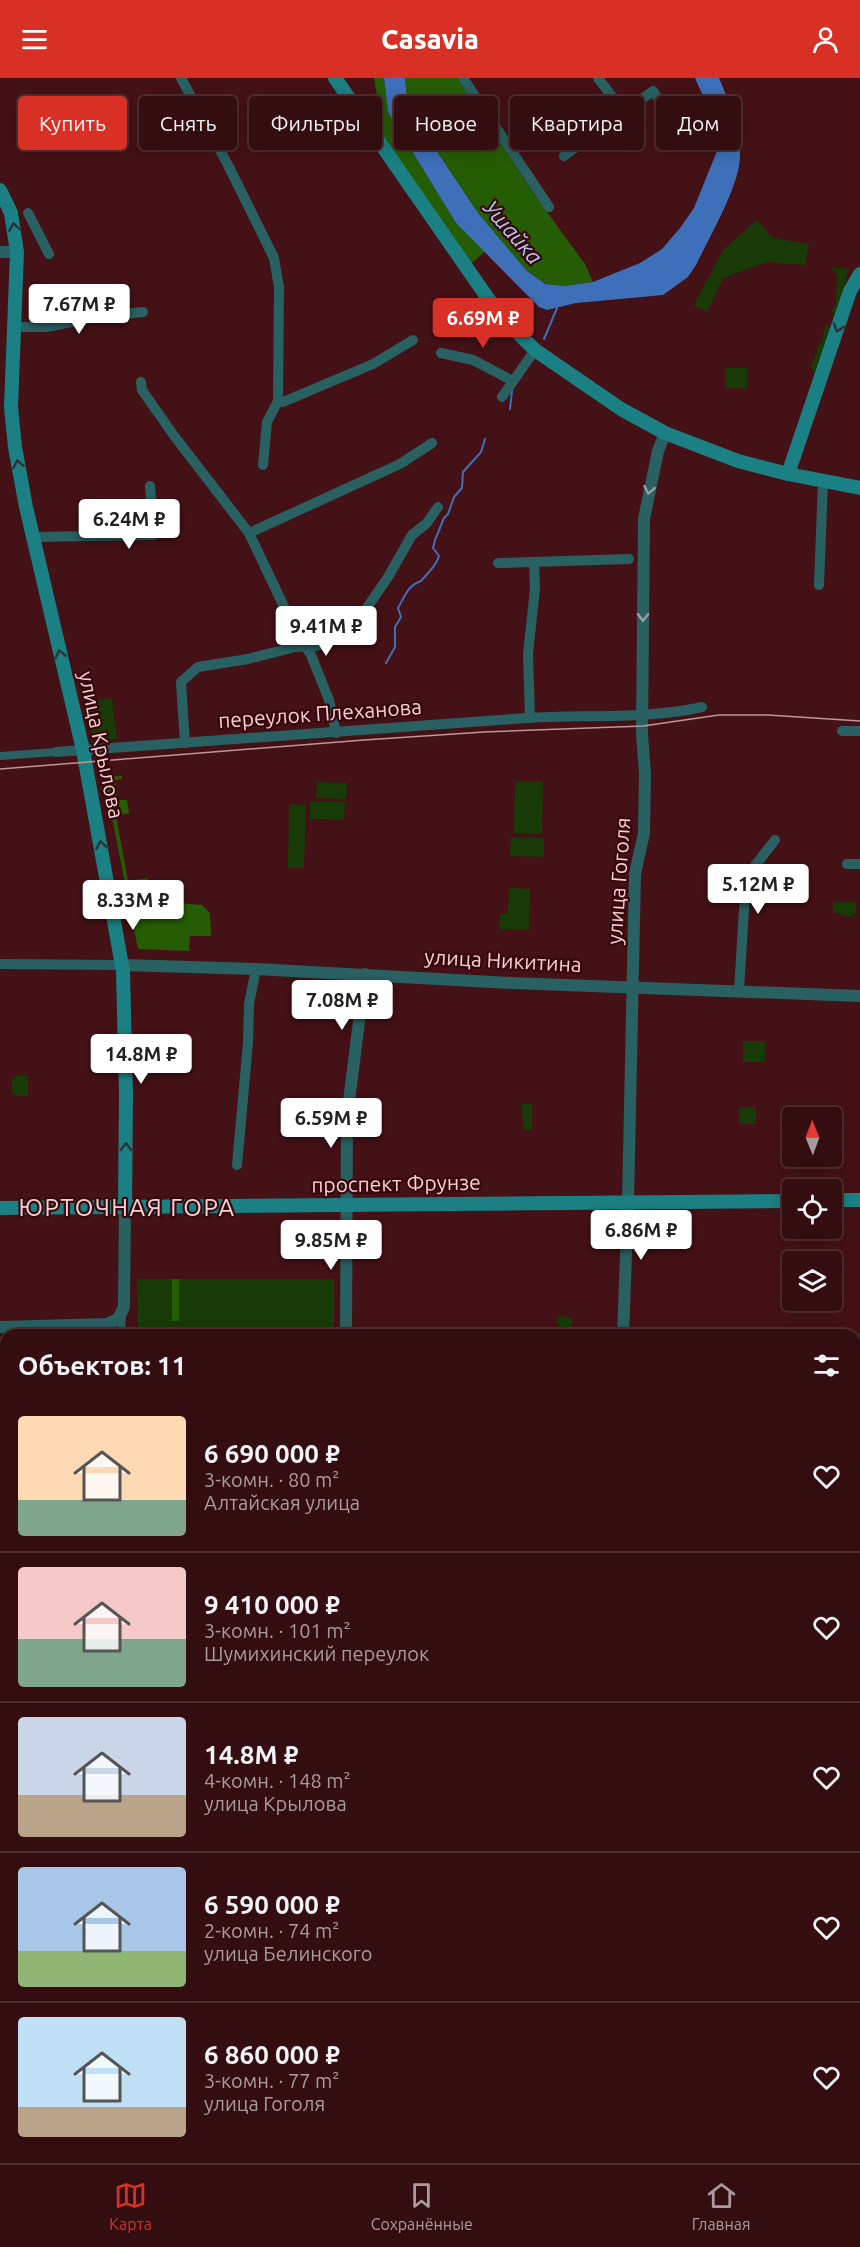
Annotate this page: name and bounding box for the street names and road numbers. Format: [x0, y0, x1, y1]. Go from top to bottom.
street label: улица Крылова [75, 669, 129, 821]
street label: переулок Плеханова [217, 694, 423, 732]
street label: улица Гоголя [602, 817, 634, 945]
street label: улица Никитина [424, 944, 582, 976]
street label: проспект Фрунзе [311, 1170, 481, 1196]

